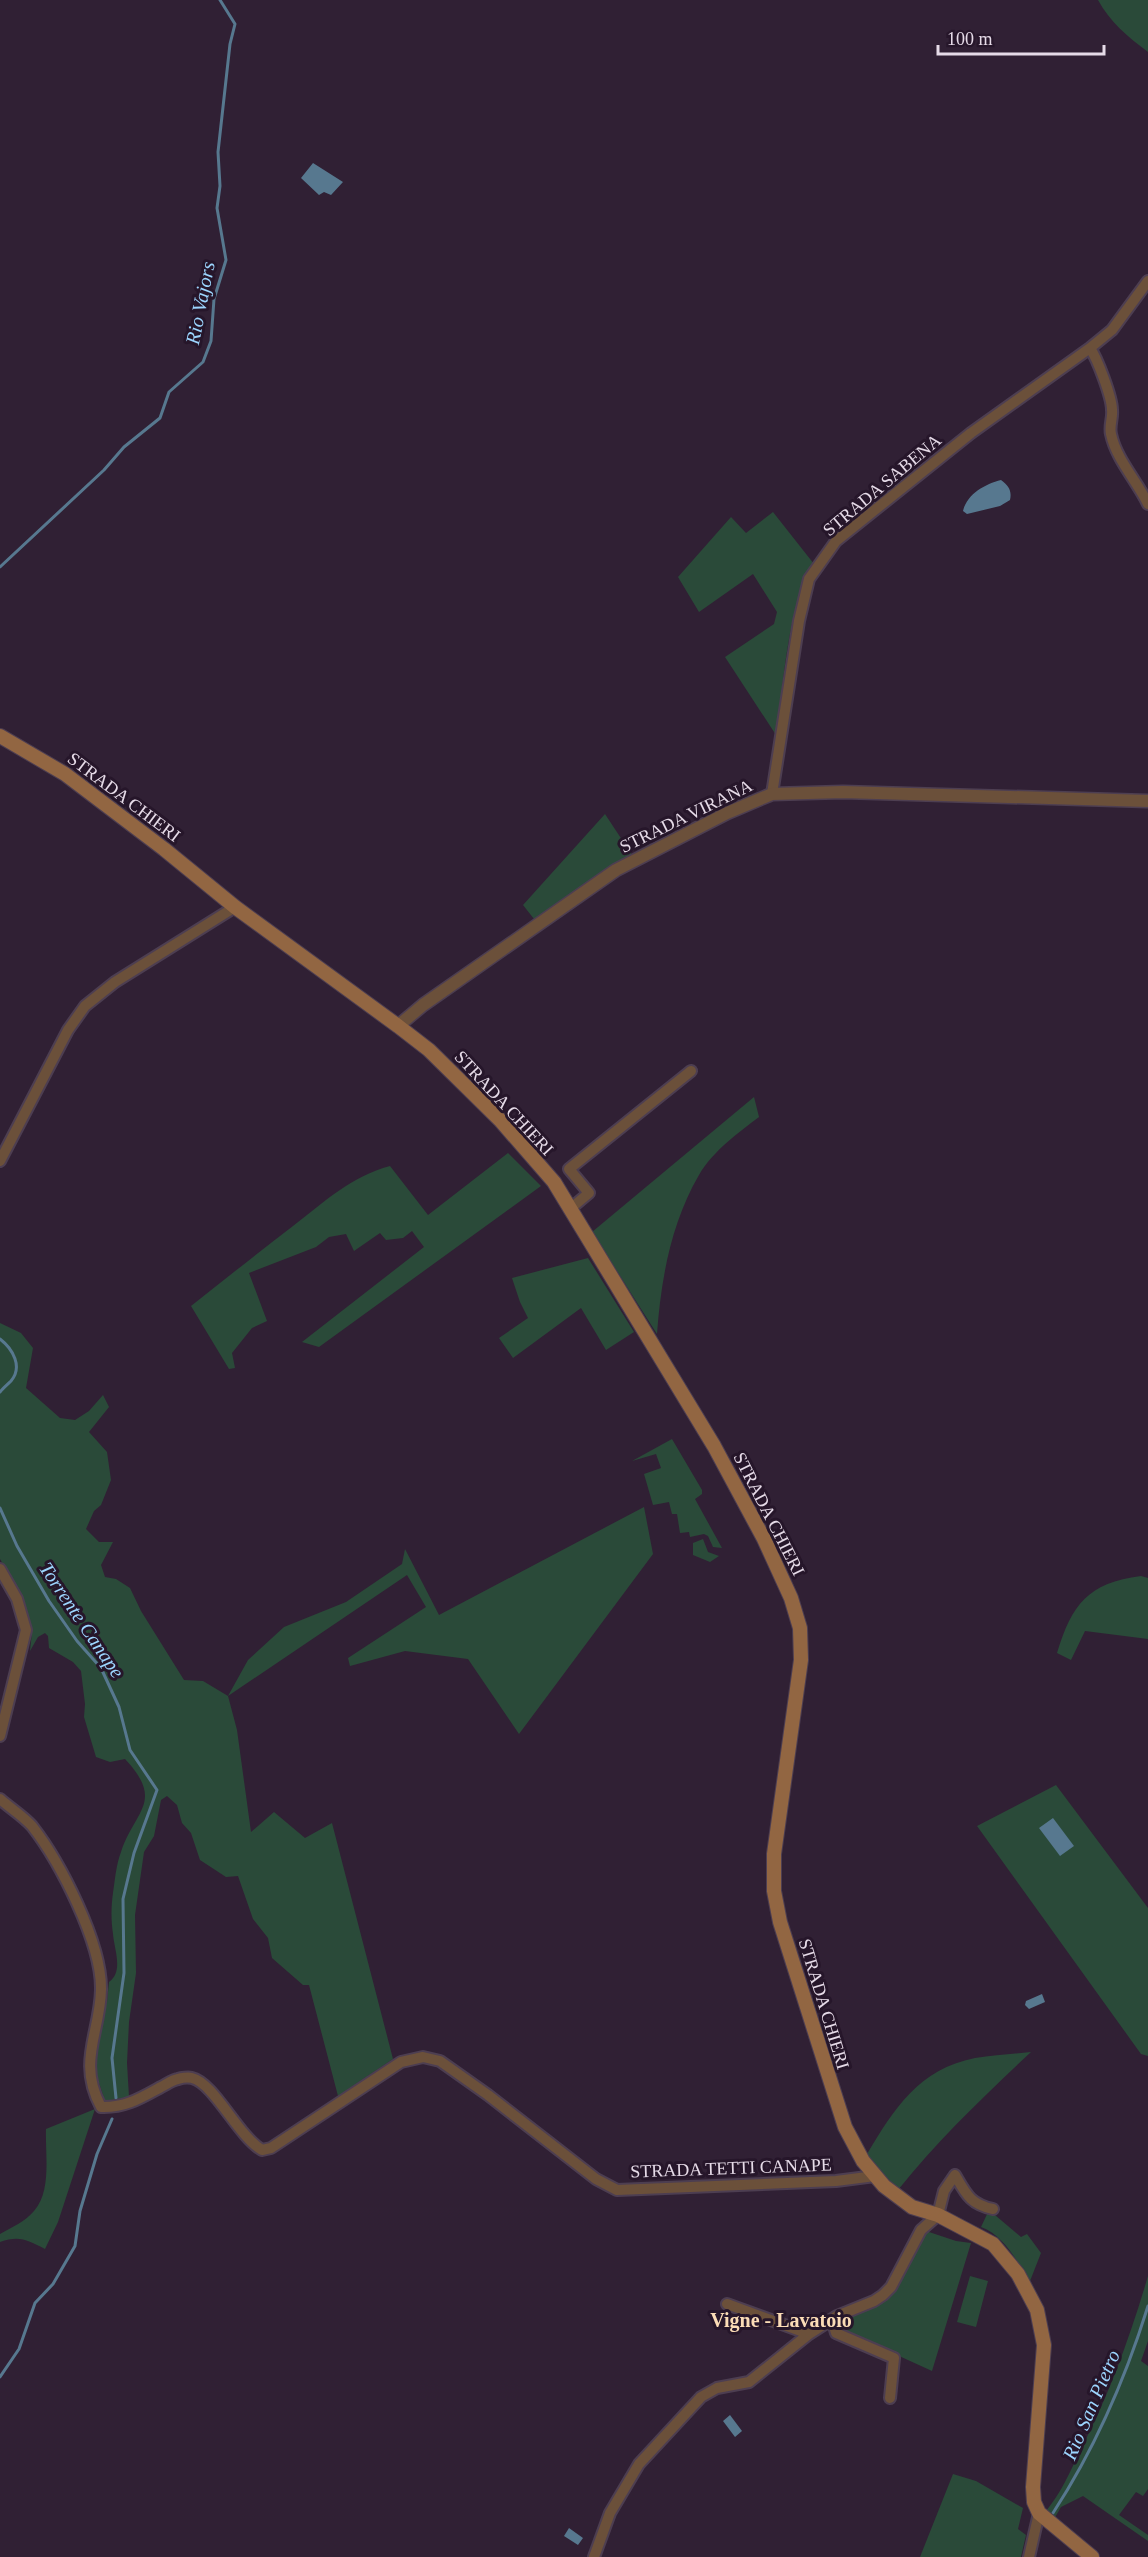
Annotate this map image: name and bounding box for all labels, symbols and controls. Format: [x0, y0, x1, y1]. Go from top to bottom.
scale bar [938, 18, 1104, 56]
text: 100 m [947, 29, 993, 49]
water label: Rio Vajors [181, 260, 220, 347]
street label: STRADA SABENA [819, 430, 945, 540]
street label: STRADA CHIERI [64, 748, 184, 846]
street label: STRADA VIRANA [616, 775, 756, 857]
street label: STRADA CHIERI [450, 1047, 558, 1159]
street label: STRADA CHIERI [729, 1449, 809, 1579]
water label: Torrente Canape [34, 1558, 129, 1683]
street label: STRADA CHIERI [795, 1936, 853, 2072]
street label: STRADA TETTI CANAPE [630, 2154, 832, 2182]
district label: Vigne - Lavatoio [710, 2309, 852, 2332]
water label: Rio San Pietro [1058, 2347, 1124, 2464]

